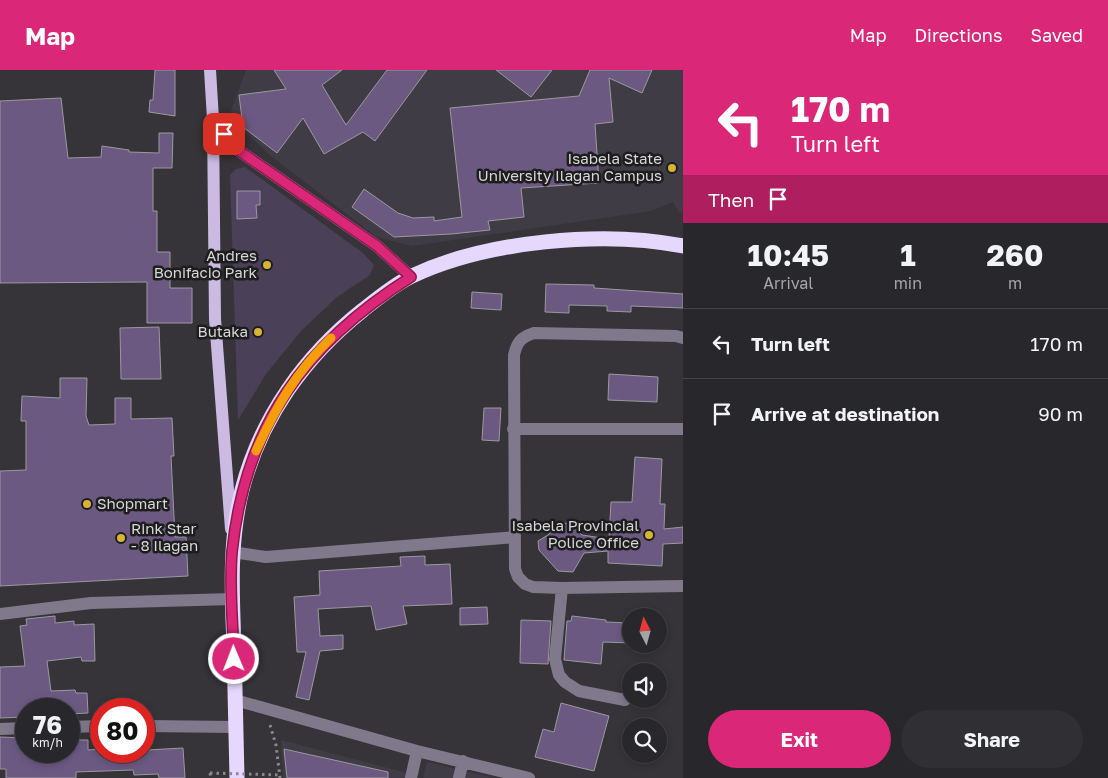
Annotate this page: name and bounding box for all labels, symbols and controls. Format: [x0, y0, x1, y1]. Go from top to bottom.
text: Map [25, 21, 75, 50]
text: Map [850, 24, 886, 46]
text: Directions [914, 24, 1002, 46]
text: Saved [1030, 24, 1083, 46]
text: 170 m [791, 88, 890, 130]
icon: left [708, 90, 773, 155]
pin [203, 113, 245, 155]
icon: arrive [210, 120, 238, 148]
text: Turn left [791, 130, 880, 157]
place label: Isabela State University Ilagan Campus [478, 149, 662, 184]
marker: Isabela State University Ilagan Campus [666, 162, 678, 174]
icon: arrive [764, 185, 792, 213]
text: Then [708, 188, 754, 211]
text: 10:45 [748, 237, 829, 273]
text: 1 [900, 237, 916, 273]
text: 260 [987, 237, 1043, 273]
place label: Andres Bonifacio Park [154, 246, 258, 281]
marker: Andres Bonifacio Park [261, 259, 273, 271]
text: Arrival [763, 273, 813, 293]
text: min [894, 273, 922, 293]
text: m [1008, 273, 1022, 293]
place label: Butaka [198, 322, 248, 340]
marker: Butaka [252, 326, 264, 338]
icon: left [708, 330, 736, 358]
text: Turn left [751, 332, 830, 355]
text: 170 m [1030, 332, 1083, 355]
icon: arrive [708, 400, 736, 428]
text: Arrive at destination [751, 402, 939, 425]
text: 90 m [1038, 402, 1083, 425]
place label: Shopmart [97, 494, 168, 512]
marker: Shopmart [81, 498, 93, 510]
place label: Isabela Provincial Police Office [512, 516, 639, 551]
place label: Rink Star - 8 Ilagan [131, 519, 198, 554]
marker: Isabela Provincial Police Office [643, 529, 655, 541]
marker: Rink Star - 8 Ilagan [115, 532, 127, 544]
north arrow [622, 608, 668, 652]
map controls [622, 608, 667, 763]
position arrow [207, 632, 259, 684]
button: sound [622, 663, 667, 708]
speed limit sign: 80 [90, 698, 155, 763]
text: 76 [33, 709, 62, 740]
button: Exit [708, 710, 891, 768]
button: Share [901, 710, 1083, 768]
button: search [622, 718, 667, 763]
text: km/h [32, 735, 63, 750]

